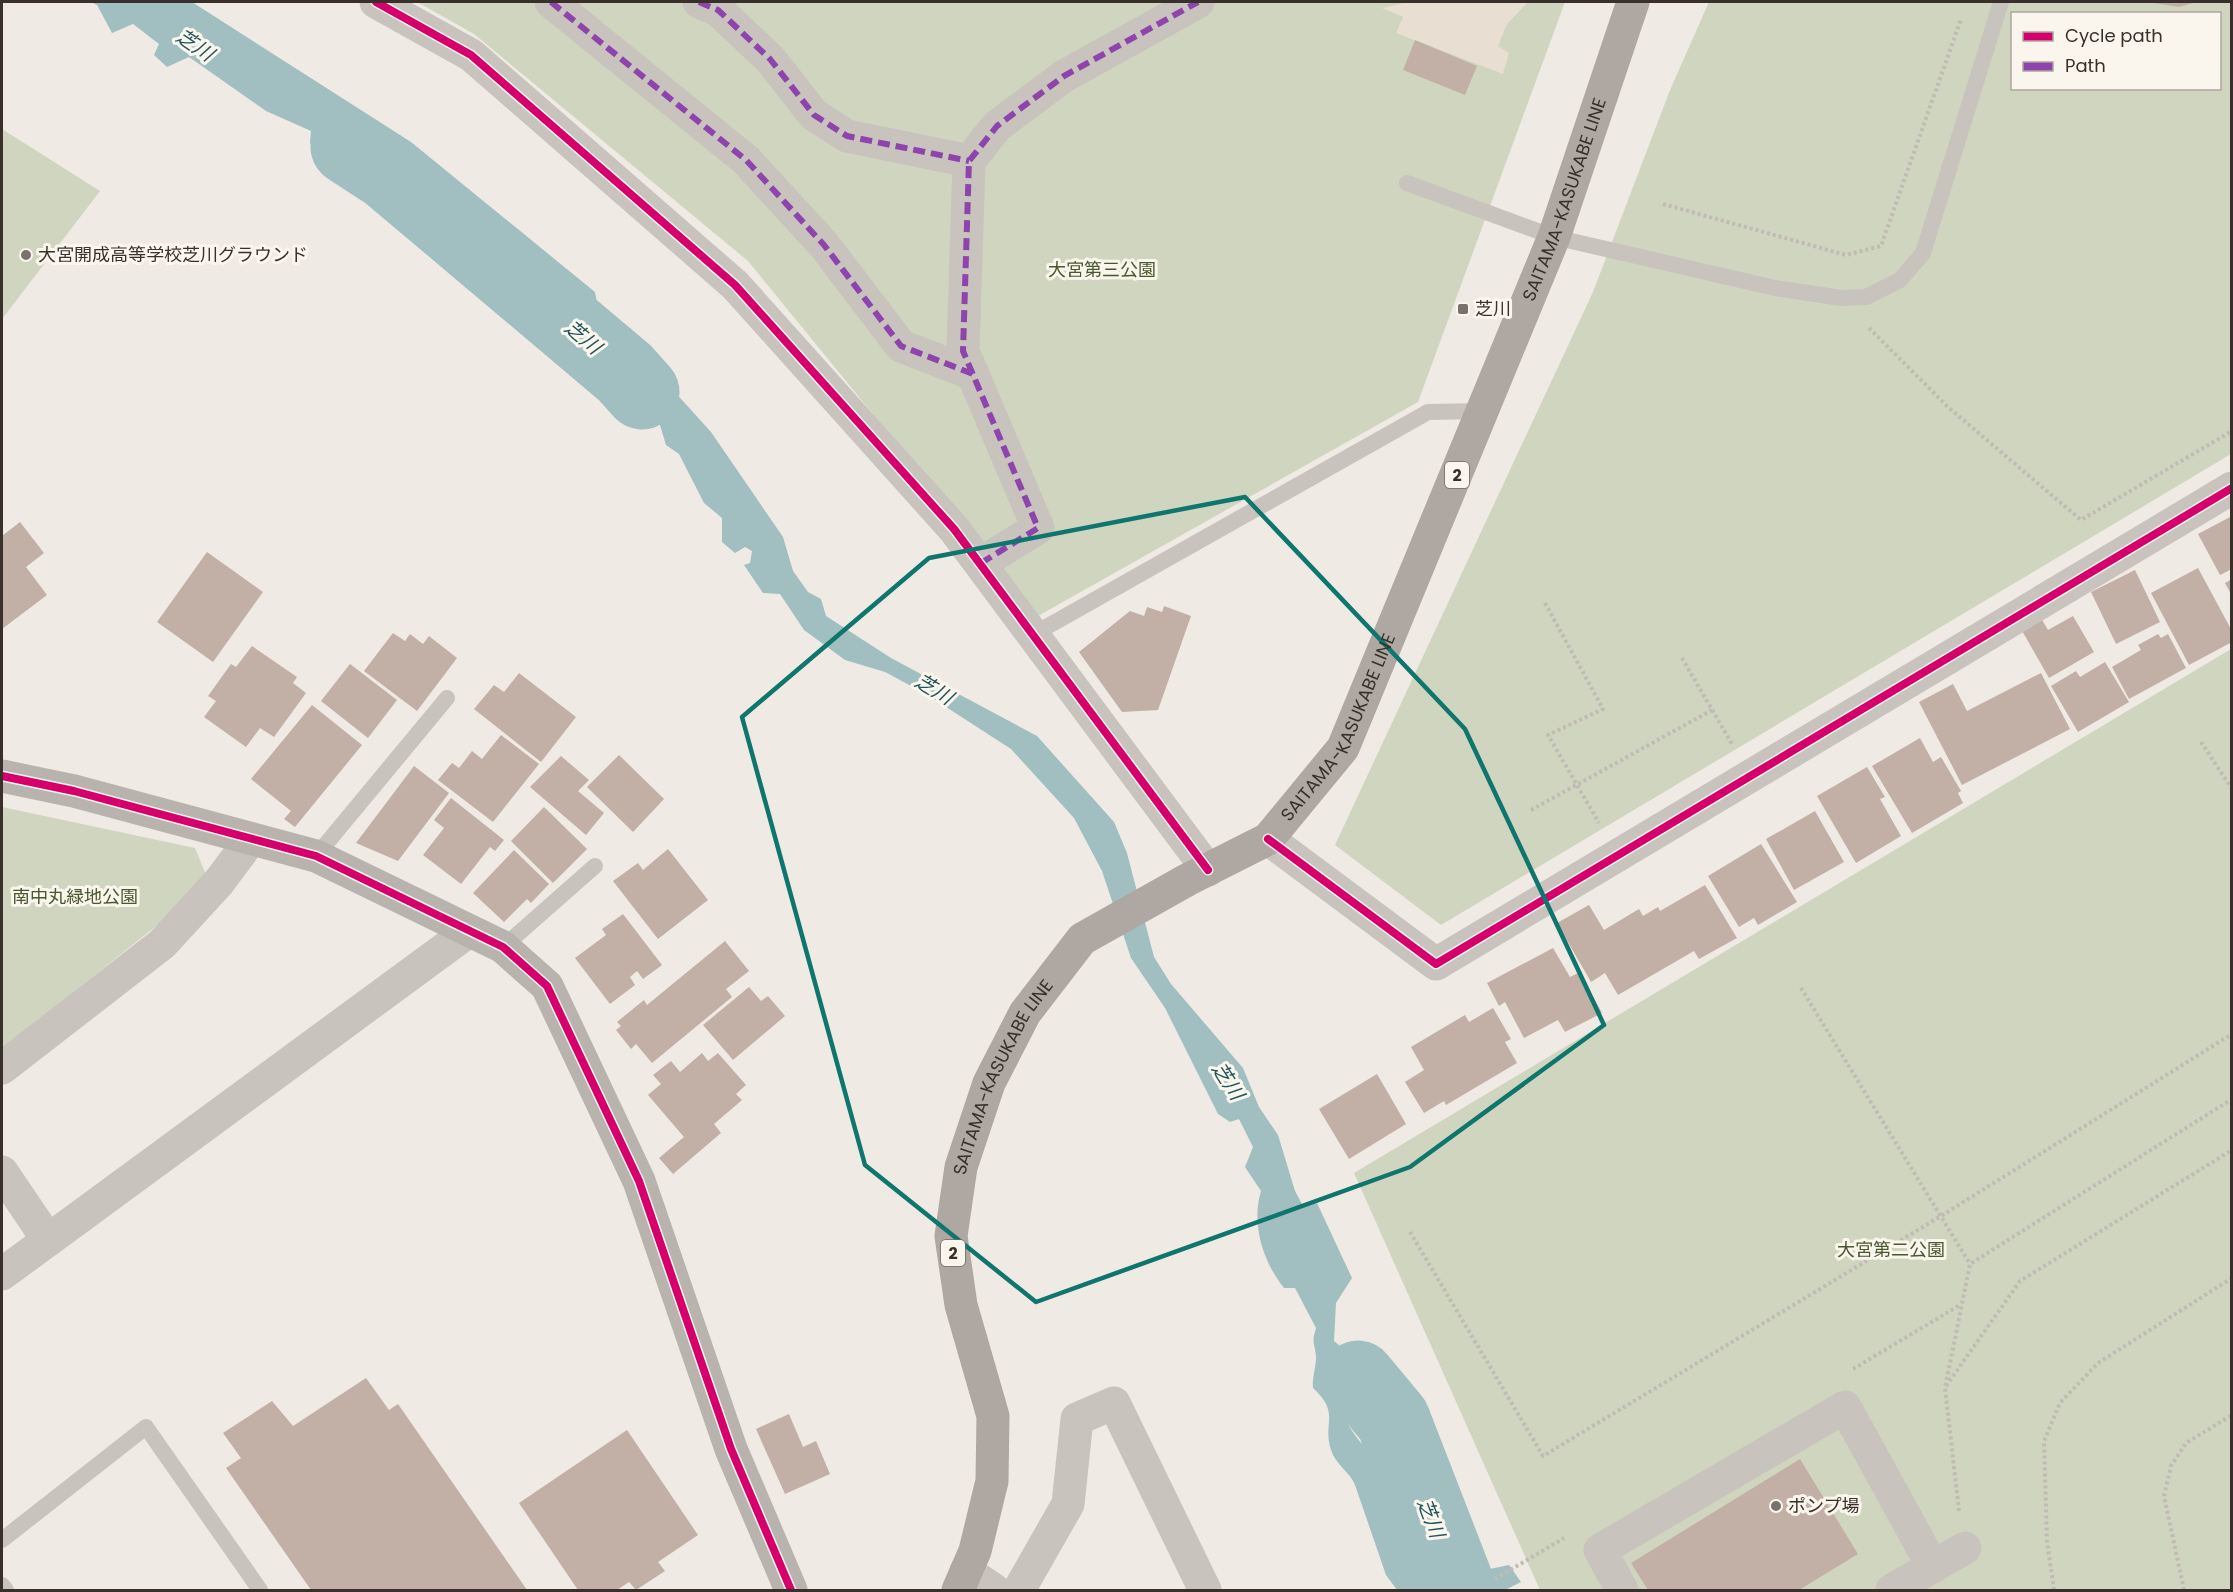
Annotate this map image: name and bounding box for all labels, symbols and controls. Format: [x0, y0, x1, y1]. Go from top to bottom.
legend [2011, 12, 2221, 90]
water label: 芝川 [171, 22, 221, 69]
text: Cycle path [2065, 23, 2163, 48]
text: Path [2065, 53, 2106, 78]
street label: SAITAMA-KASUKABE LINE [1516, 94, 1612, 305]
place label: 大宮開成高等学校芝川グラウンド [38, 242, 308, 267]
marker: 大宮開成高等学校芝川グラウンド [19, 248, 33, 262]
park label: 大宮第三公園 [1048, 257, 1156, 282]
place label: 芝川 [1475, 296, 1511, 321]
marker: 芝川 [1456, 302, 1470, 316]
water label: 芝川 [559, 313, 609, 362]
road number: 2 [1445, 462, 1469, 488]
street label: SAITAMA-KASUKABE LINE [1275, 629, 1401, 826]
water label: 芝川 [910, 667, 960, 712]
park label: 南中丸緑地公園 [12, 884, 138, 909]
street label: SAITAMA-KASUKABE LINE [947, 974, 1059, 1176]
water label: 芝川 [1205, 1057, 1252, 1107]
park label: 大宮第二公園 [1837, 1237, 1945, 1262]
road number: 2 [941, 1240, 965, 1266]
place label: ポンプ場 [1788, 1493, 1859, 1518]
water label: 芝川 [1411, 1494, 1452, 1544]
marker: ポンプ場 [1769, 1499, 1783, 1513]

